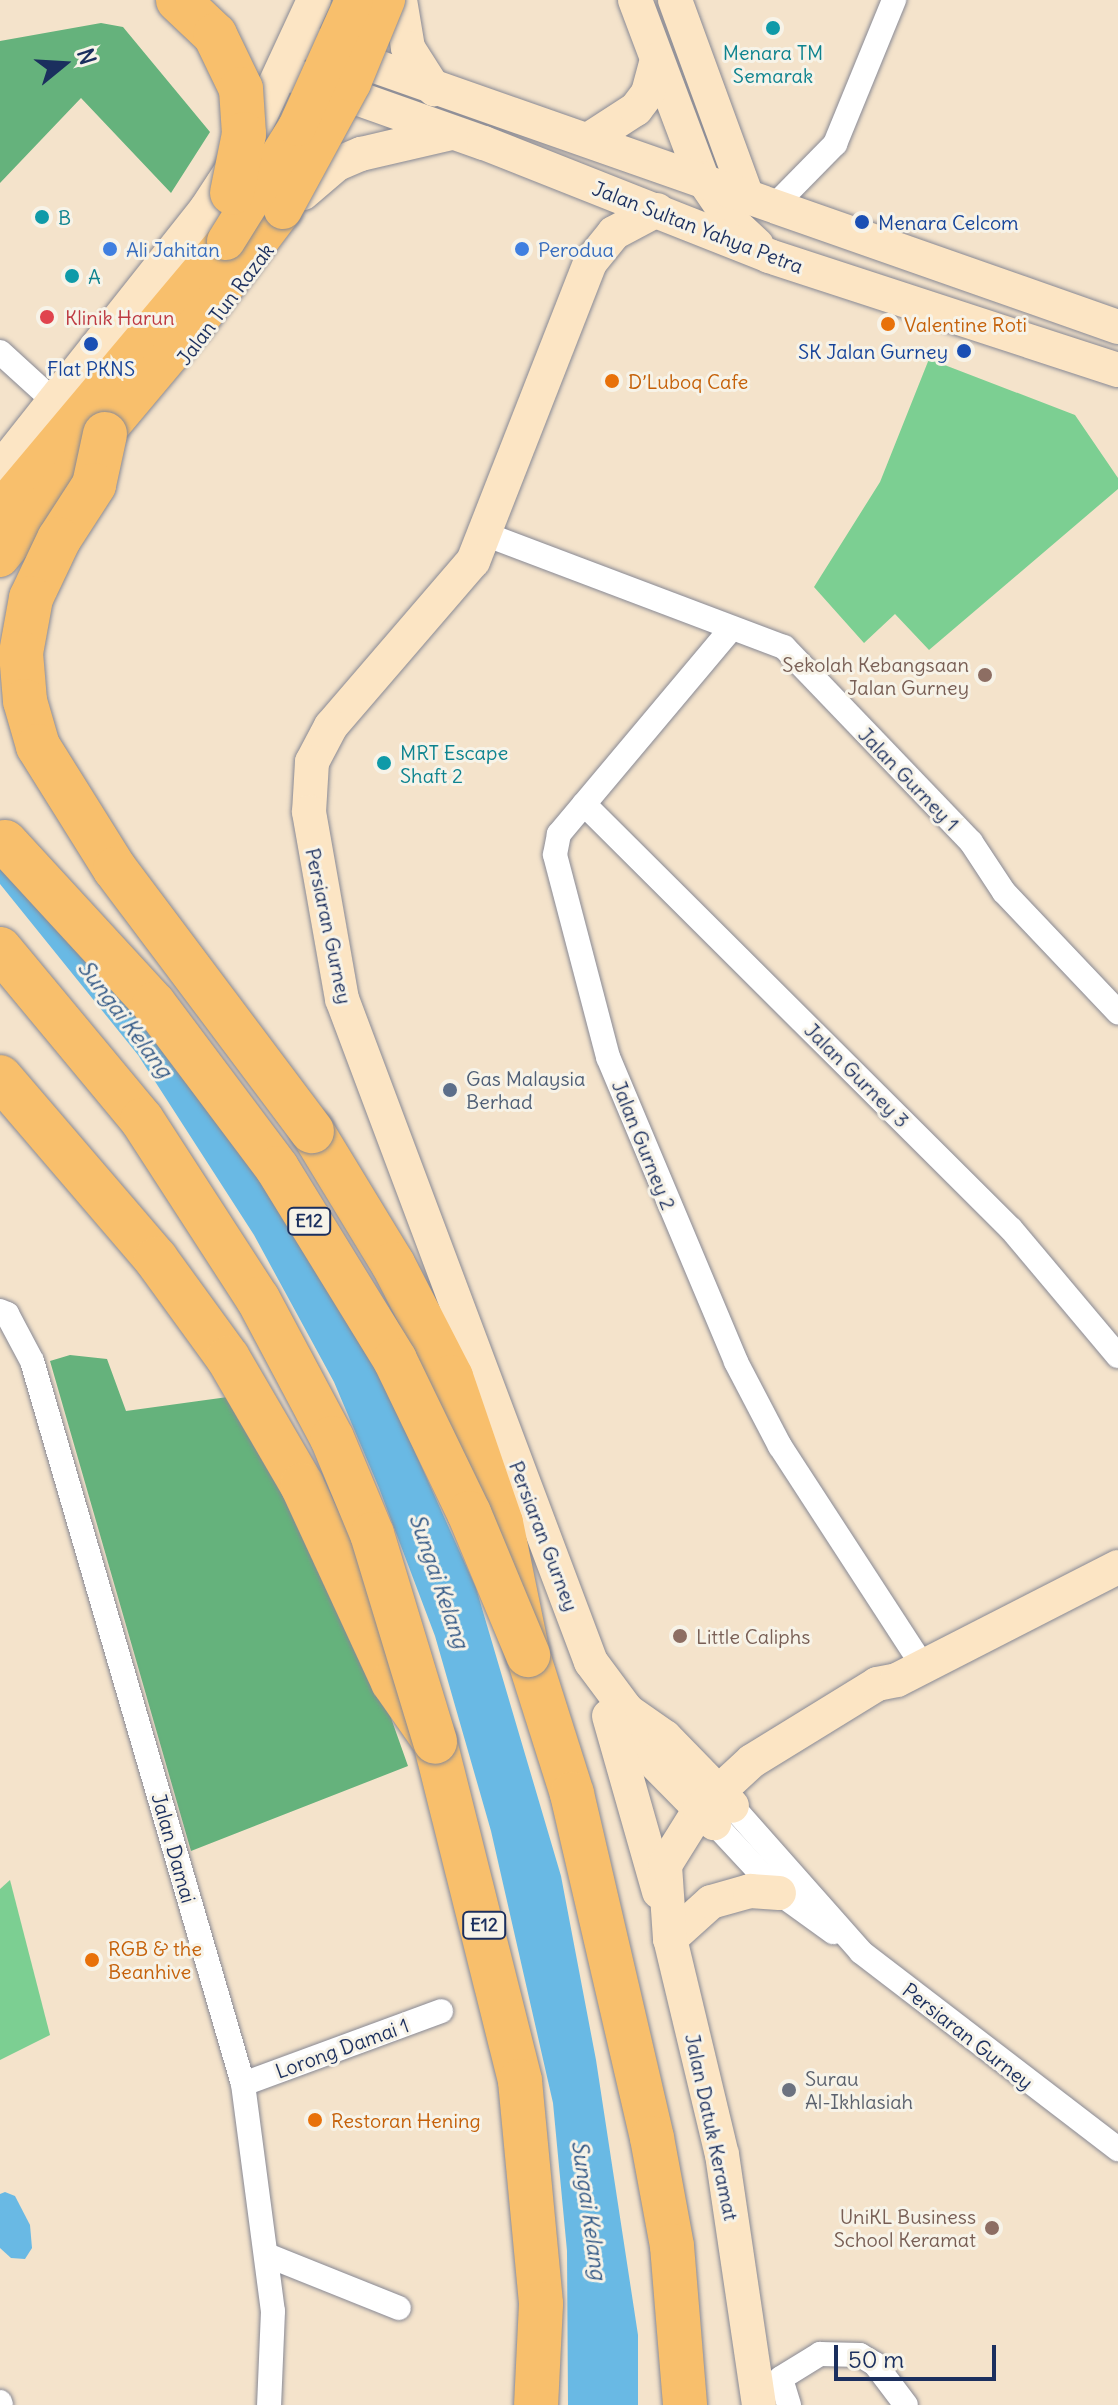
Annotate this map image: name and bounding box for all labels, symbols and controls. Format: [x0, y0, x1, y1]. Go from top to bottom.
marker: Menara TM Semarak [764, 19, 782, 37]
north arrow [24, 24, 104, 104]
place label: Menara TM Semarak [723, 40, 823, 87]
text: N [71, 45, 102, 68]
street label: Jalan Sultan Yahya Petra [589, 176, 807, 278]
place label: B [58, 205, 71, 229]
marker: B [33, 208, 51, 226]
place label: Menara Celcom [878, 210, 1019, 234]
marker: Menara Celcom [853, 213, 871, 231]
place label: Ali Jahitan [126, 237, 220, 261]
place label: Perodua [538, 237, 614, 261]
street label: Jalan Tun Razak [172, 239, 278, 369]
marker: Ali Jahitan [101, 240, 119, 258]
marker: Perodua [513, 240, 531, 258]
place label: A [88, 264, 101, 288]
marker: A [63, 267, 81, 285]
place label: Klinik Harun [65, 305, 175, 329]
marker: Klinik Harun [36, 306, 58, 328]
place label: Valentine Roti [904, 312, 1027, 336]
marker: Valentine Roti [879, 315, 897, 333]
marker: Flat PKNS [82, 335, 100, 353]
place label: SK Jalan Gurney [798, 339, 948, 363]
marker: SK Jalan Gurney [955, 342, 973, 360]
place label: Flat PKNS [47, 356, 135, 380]
place label: D’Luboq Cafe [628, 369, 748, 393]
marker: D’Luboq Cafe [603, 372, 621, 390]
place label: Sekolah Kebangsaan Jalan Gurney [782, 652, 969, 699]
marker: Sekolah Kebangsaan Jalan Gurney [976, 666, 994, 684]
street label: Jalan Gurney 1 [854, 722, 964, 836]
place label: MRT Escape Shaft 2 [400, 740, 508, 787]
marker: MRT Escape Shaft 2 [375, 754, 393, 772]
street label: Persiaran Gurney [301, 846, 357, 1006]
water label: Sungai Kelang [72, 955, 178, 1083]
street label: Jalan Gurney 3 [800, 1018, 914, 1132]
place label: Gas Malaysia Berhad [466, 1066, 585, 1113]
street label: Jalan Gurney 2 [607, 1077, 681, 1213]
marker: Gas Malaysia Berhad [441, 1081, 459, 1099]
road number: E12 [287, 1207, 331, 1235]
street label: Persiaran Gurney [504, 1458, 584, 1614]
water label: Sungai Kelang [404, 1510, 474, 1652]
place label: Little Caliphs [696, 1624, 810, 1648]
marker: Little Caliphs [671, 1627, 689, 1645]
street label: Jalan Damai [147, 1790, 201, 1906]
road number: E12 [462, 1911, 506, 1939]
place label: RGB & the Beanhive [108, 1936, 202, 1983]
marker: RGB & the Beanhive [83, 1951, 101, 1969]
street label: Persiaran Gurney [898, 1978, 1038, 2094]
street label: Lorong Damai 1 [272, 2013, 412, 2083]
street label: Jalan Datuk Keramat [680, 2031, 744, 2223]
place label: Surau Al-Ikhlasiah [805, 2066, 913, 2113]
marker: Surau Al-Ikhlasiah [780, 2081, 798, 2099]
place label: Restoran Hening [331, 2108, 481, 2132]
marker: Restoran Hening [306, 2111, 324, 2129]
water label: Sungai Kelang [566, 2139, 612, 2281]
place label: UniKL Business School Keramat [834, 2204, 976, 2251]
marker: UniKL Business School Keramat [983, 2219, 1001, 2237]
scale bar [838, 2329, 1000, 2379]
text: 50 m [848, 2344, 904, 2374]

